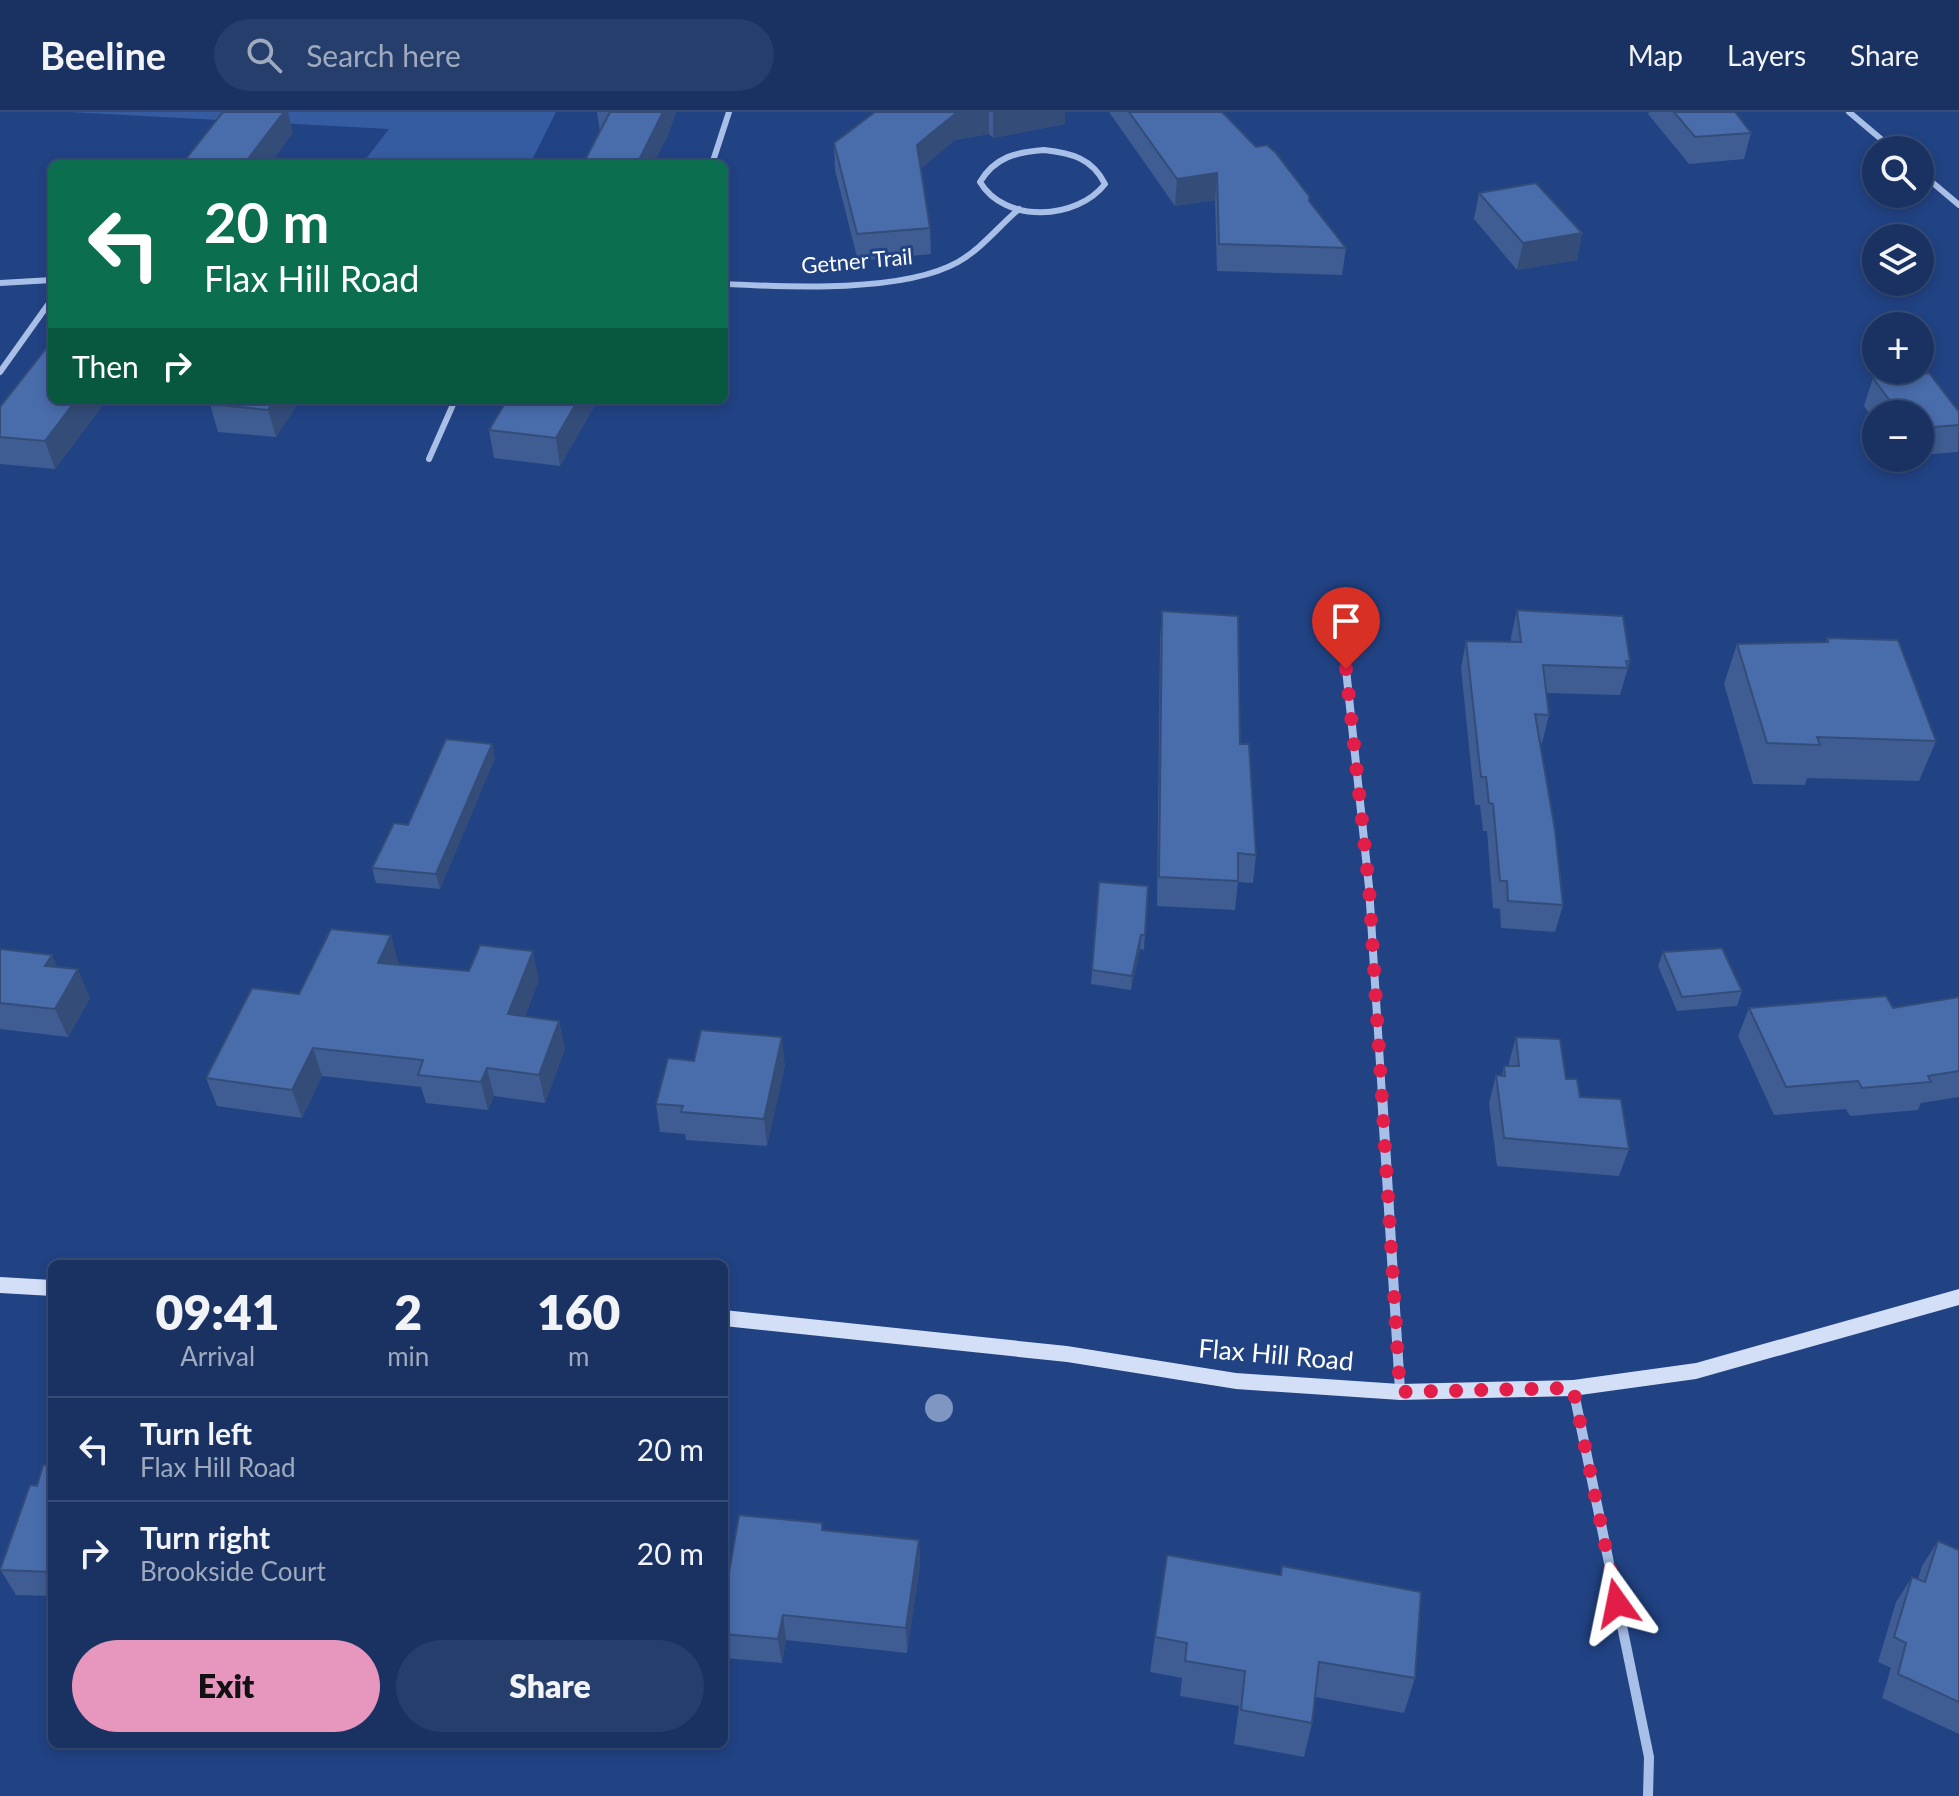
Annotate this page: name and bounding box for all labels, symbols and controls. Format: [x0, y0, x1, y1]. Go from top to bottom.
search box [214, 19, 774, 91]
text: Beeline [40, 32, 166, 78]
icon: search [242, 33, 286, 77]
text: Search here [306, 37, 461, 73]
text: Map [1628, 38, 1683, 72]
text: Layers [1727, 38, 1806, 72]
text: Share [1850, 38, 1919, 72]
map controls [1862, 136, 1934, 472]
button: search [1862, 136, 1934, 208]
text: 20 m [204, 188, 329, 255]
icon: left [72, 192, 176, 296]
button: layers [1862, 224, 1934, 296]
street label: Getner Trail [800, 242, 914, 279]
text: Flax Hill Road [204, 256, 419, 300]
button: + [1862, 312, 1934, 384]
icon: right [155, 344, 199, 388]
text: Then [72, 348, 139, 384]
button: − [1862, 400, 1934, 472]
pin [1312, 587, 1380, 669]
icon: arrive [1324, 599, 1368, 643]
text: 09:41 [156, 1283, 280, 1340]
text: 2 [394, 1283, 422, 1340]
text: 160 [537, 1283, 620, 1340]
street label: Flax Hill Road [1197, 1331, 1355, 1377]
text: Arrival [180, 1340, 255, 1372]
text: min [387, 1340, 429, 1372]
text: m [568, 1340, 589, 1372]
text: Turn left [140, 1415, 252, 1451]
icon: left [72, 1427, 116, 1471]
text: 20 m [637, 1431, 704, 1467]
text: Flax Hill Road [140, 1451, 296, 1483]
text: Turn right [140, 1519, 270, 1555]
icon: right [72, 1531, 116, 1575]
text: 20 m [637, 1535, 704, 1571]
text: Brookside Court [140, 1555, 326, 1587]
position arrow [1575, 1561, 1659, 1645]
button: Exit [72, 1640, 380, 1732]
button: Share [396, 1640, 704, 1732]

